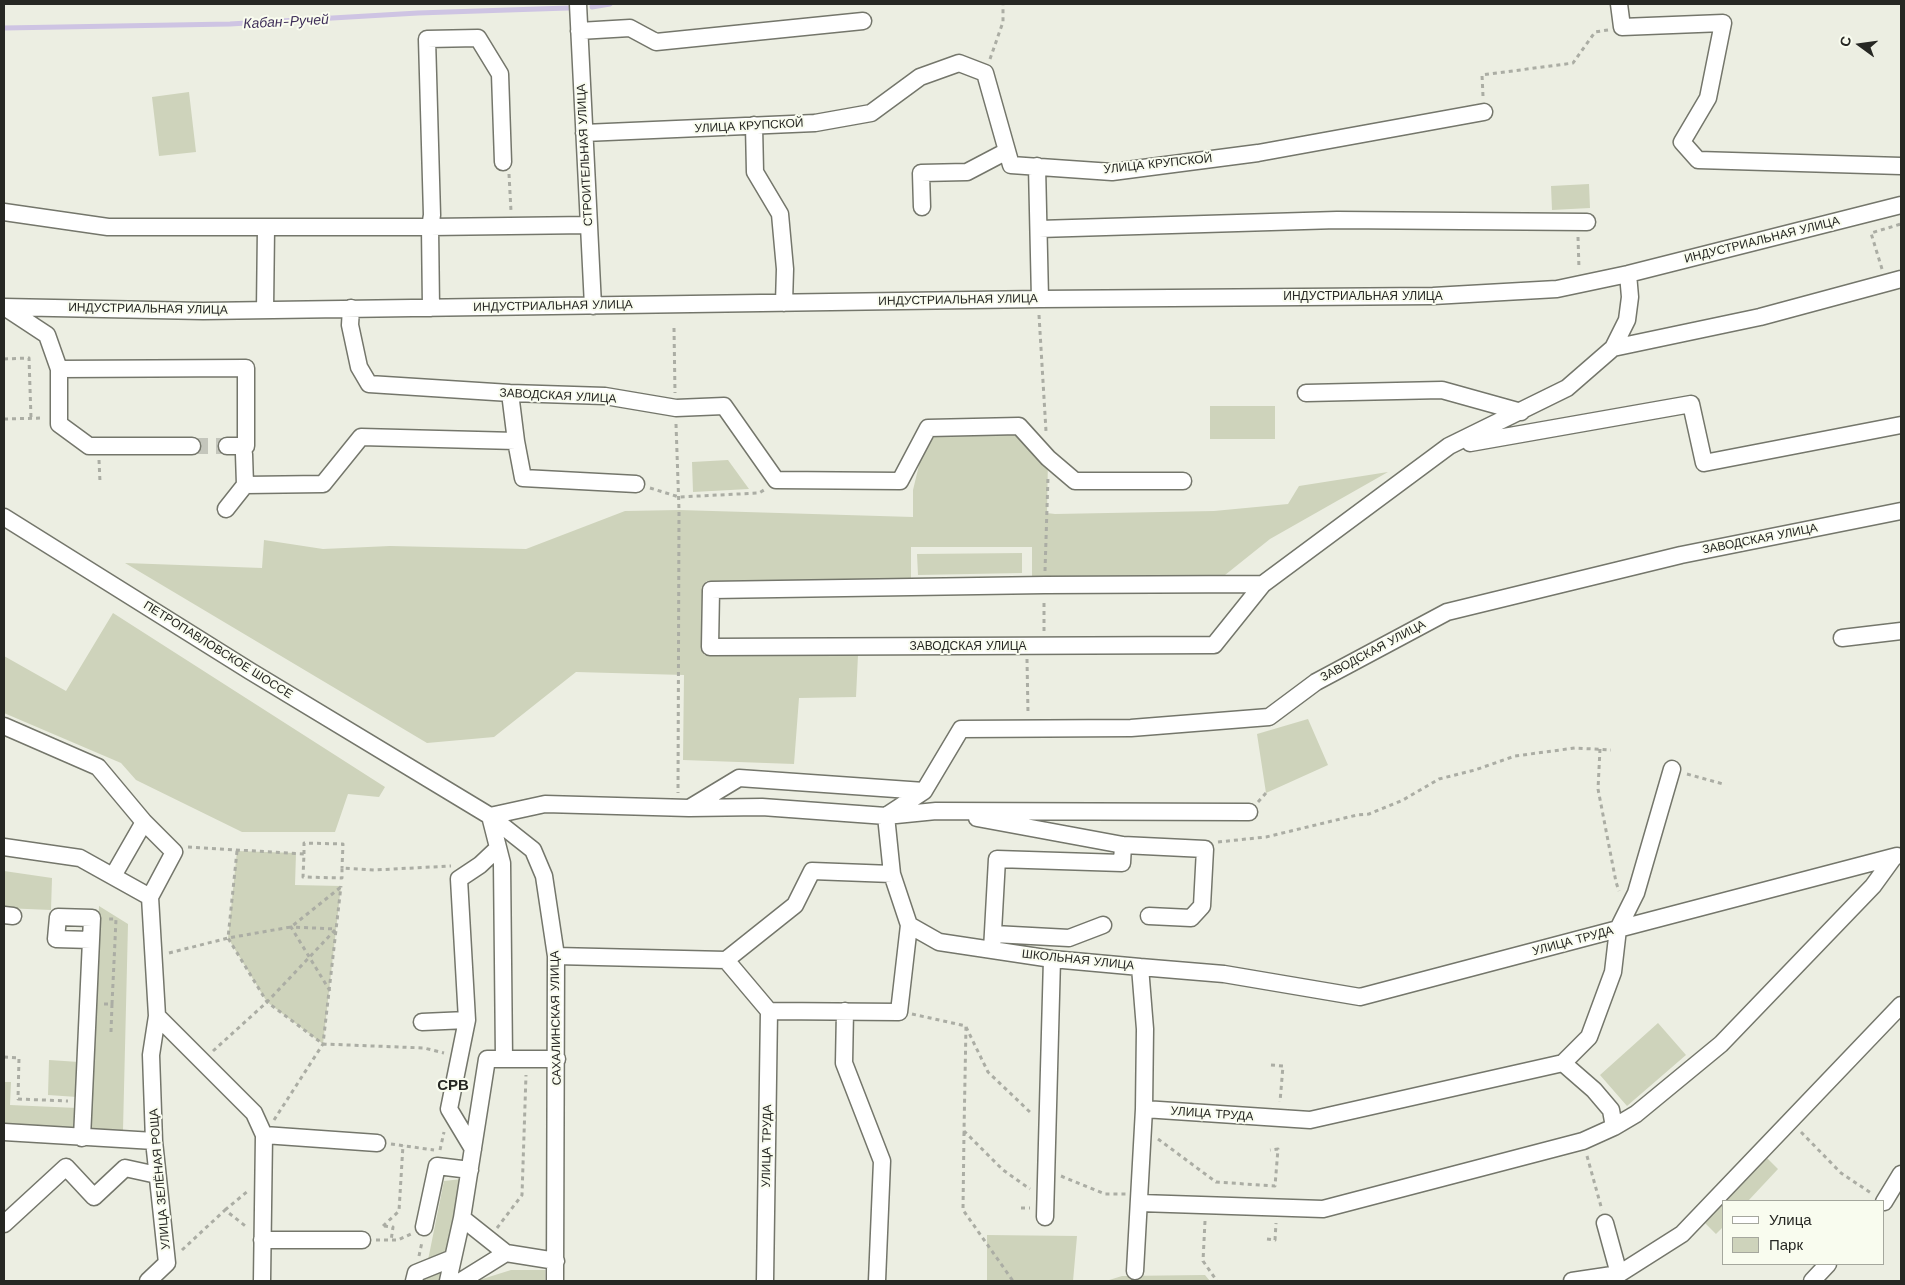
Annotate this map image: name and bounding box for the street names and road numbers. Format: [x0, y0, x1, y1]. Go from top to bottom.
street label: СТРОИТЕЛЬНАЯ УЛИЦА [574, 84, 596, 226]
street label: УЛИЦА КРУПСКОЙ [694, 116, 804, 136]
street label: УЛИЦА КРУПСКОЙ [1103, 151, 1213, 177]
street label: ИНДУСТРИАЛЬНАЯ УЛИЦА [1683, 214, 1841, 266]
street label: ИНДУСТРИАЛЬНАЯ УЛИЦА [1283, 289, 1443, 303]
street label: ИНДУСТРИАЛЬНАЯ УЛИЦА [878, 291, 1038, 309]
street label: ИНДУСТРИАЛЬНАЯ УЛИЦА [473, 297, 633, 315]
street label: ИНДУСТРИАЛЬНАЯ УЛИЦА [68, 300, 228, 318]
street label: ЗАВОДСКАЯ УЛИЦА [499, 386, 617, 406]
street label: ЗАВОДСКАЯ УЛИЦА [1701, 521, 1819, 557]
street label: ПЕТРОПАВЛОВСКОЕ ШОССЕ [141, 598, 295, 702]
street label: ЗАВОДСКАЯ УЛИЦА [1318, 617, 1428, 685]
street label: ЗАВОДСКАЯ УЛИЦА [909, 639, 1027, 653]
street label: УЛИЦА ТРУДА [1531, 923, 1615, 959]
street label: ШКОЛЬНАЯ УЛИЦА [1021, 947, 1135, 973]
street label: САХАЛИНСКАЯ УЛИЦА [548, 950, 564, 1086]
street label: УЛИЦА ТРУДА [759, 1104, 775, 1188]
street label: УЛИЦА ТРУДА [1170, 1104, 1254, 1124]
street label: УЛИЦА ЗЕЛЁНАЯ РОЩА [147, 1108, 173, 1250]

